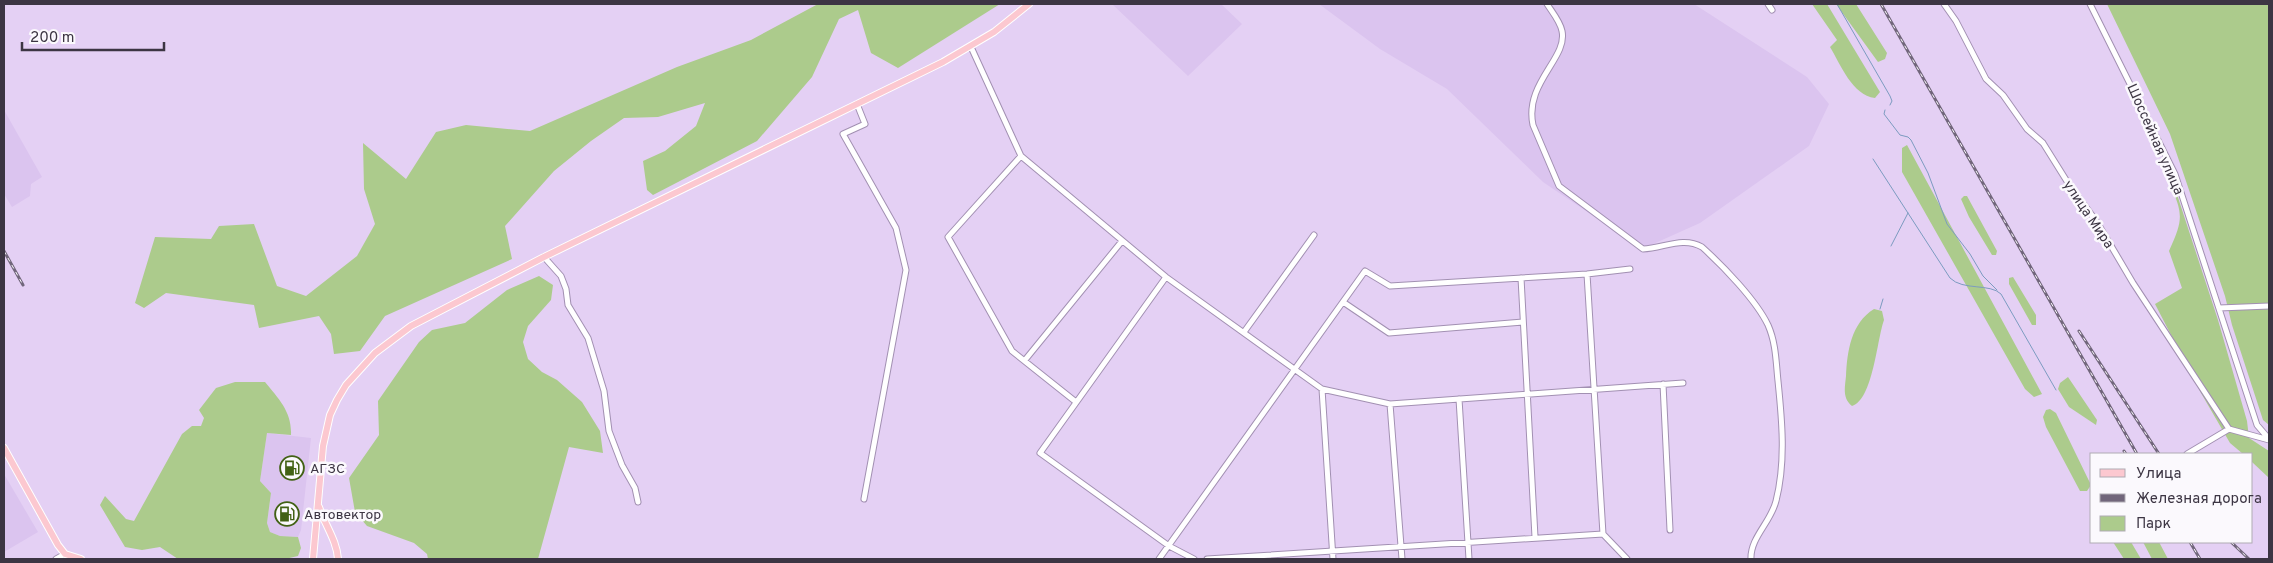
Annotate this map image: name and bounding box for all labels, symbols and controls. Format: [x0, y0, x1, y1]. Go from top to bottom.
scale bar [22, 20, 165, 52]
text: 200 m [30, 29, 75, 48]
street label: Шоссейная улица [2122, 81, 2187, 198]
street label: улица Мира [2059, 178, 2117, 252]
legend [2090, 453, 2253, 543]
fuel station icon: АГЗС [279, 455, 305, 481]
place label: АГЗС [310, 461, 345, 478]
text: Улица [2136, 465, 2181, 484]
text: Железная дорога [2136, 490, 2262, 509]
fuel station icon: Автовектор [274, 501, 300, 527]
place label: Автовектор [304, 507, 381, 524]
text: Парк [2136, 515, 2171, 534]

